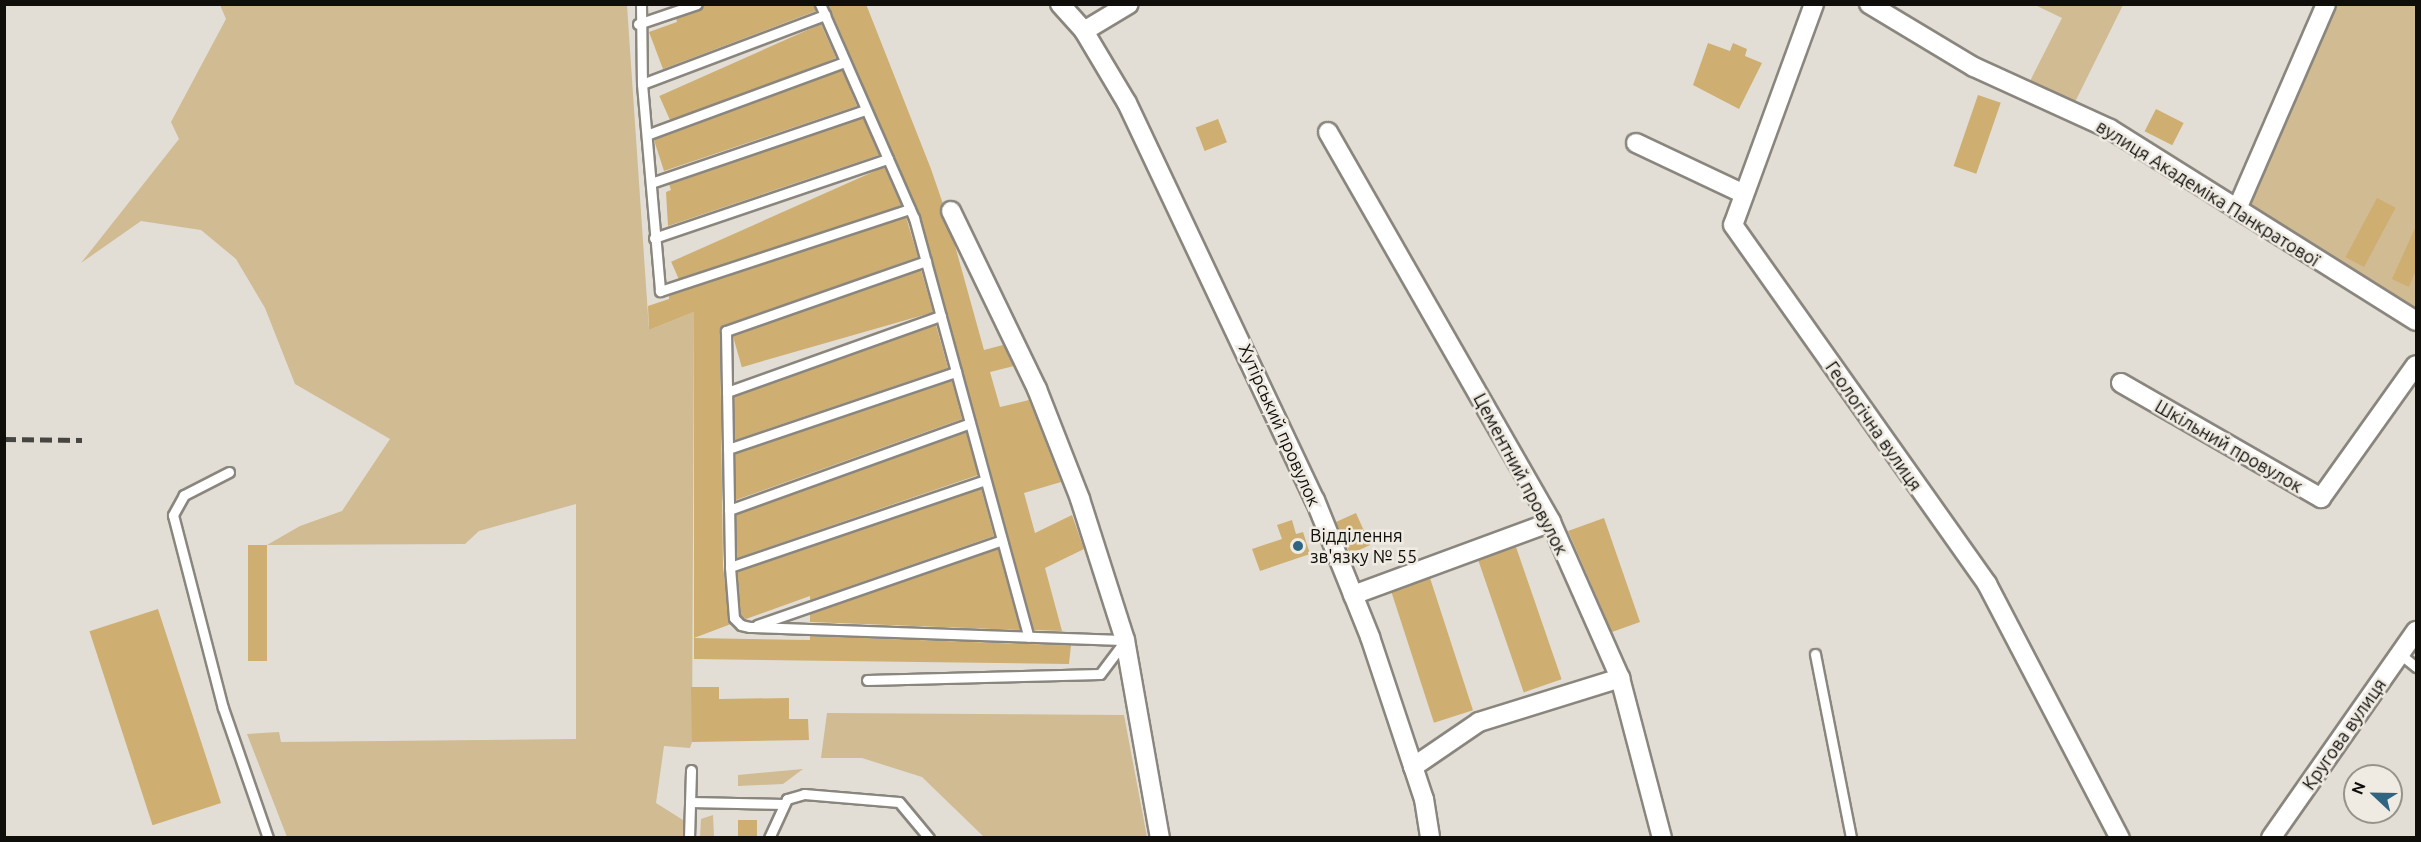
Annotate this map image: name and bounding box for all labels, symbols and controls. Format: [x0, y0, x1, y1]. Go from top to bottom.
street label: вулиця Академіка Панкратової [2092, 115, 2324, 271]
street label: Хутірський провулок [1234, 340, 1326, 510]
street label: Геологічна вулиця [1821, 357, 1927, 495]
street label: Цементний провулок [1469, 389, 1573, 559]
street label: Шкільний провулок [2151, 395, 2307, 497]
place label: Відділення зв'язку № 55 [1310, 525, 1417, 568]
marker: Відділення зв'язку № 55 [1291, 539, 1305, 553]
street label: Кругова вулиця [2298, 674, 2390, 794]
north arrow [2343, 764, 2403, 824]
text: N [2348, 779, 2369, 797]

